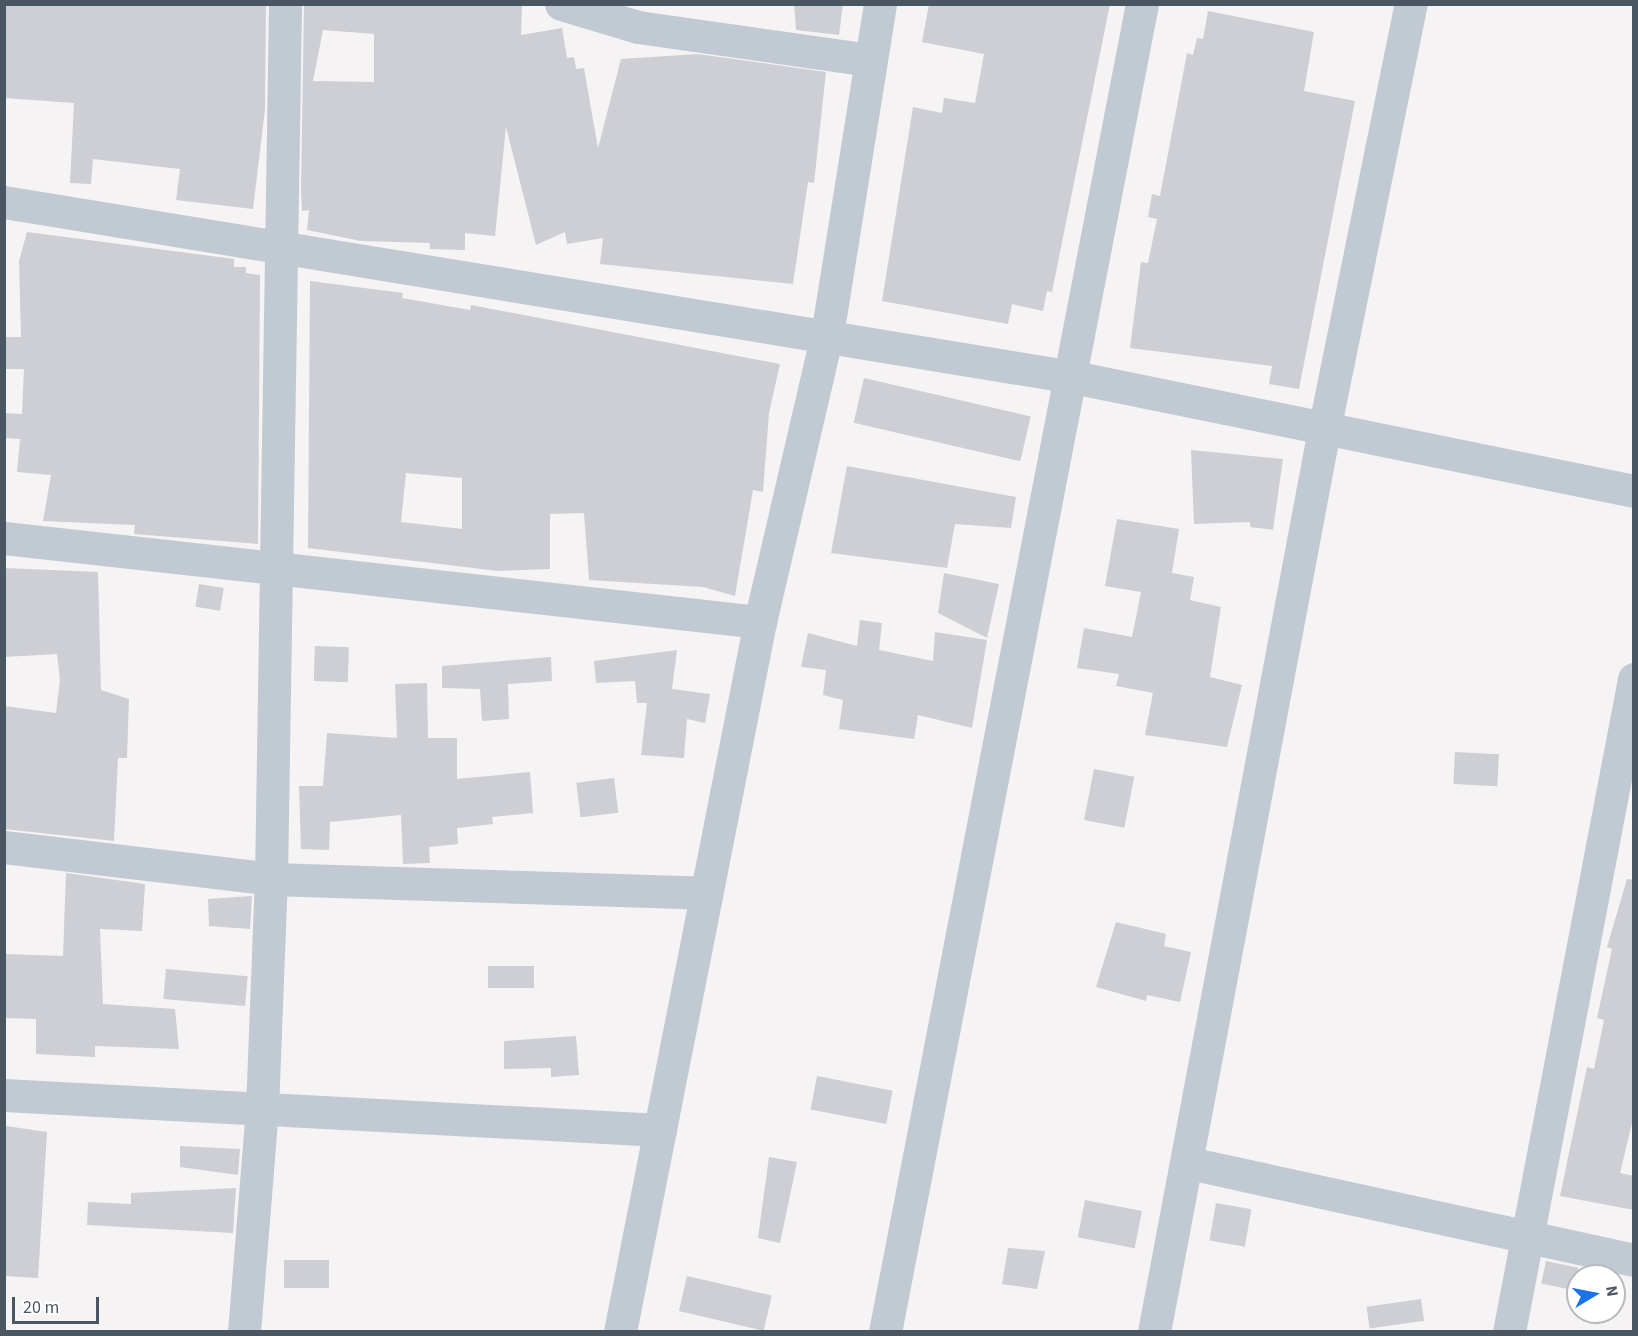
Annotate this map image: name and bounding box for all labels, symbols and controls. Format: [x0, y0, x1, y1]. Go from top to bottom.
north arrow [1566, 1264, 1626, 1324]
text: N [1600, 1284, 1624, 1298]
scale bar [15, 1285, 102, 1323]
text: 20 m [23, 1295, 59, 1320]

